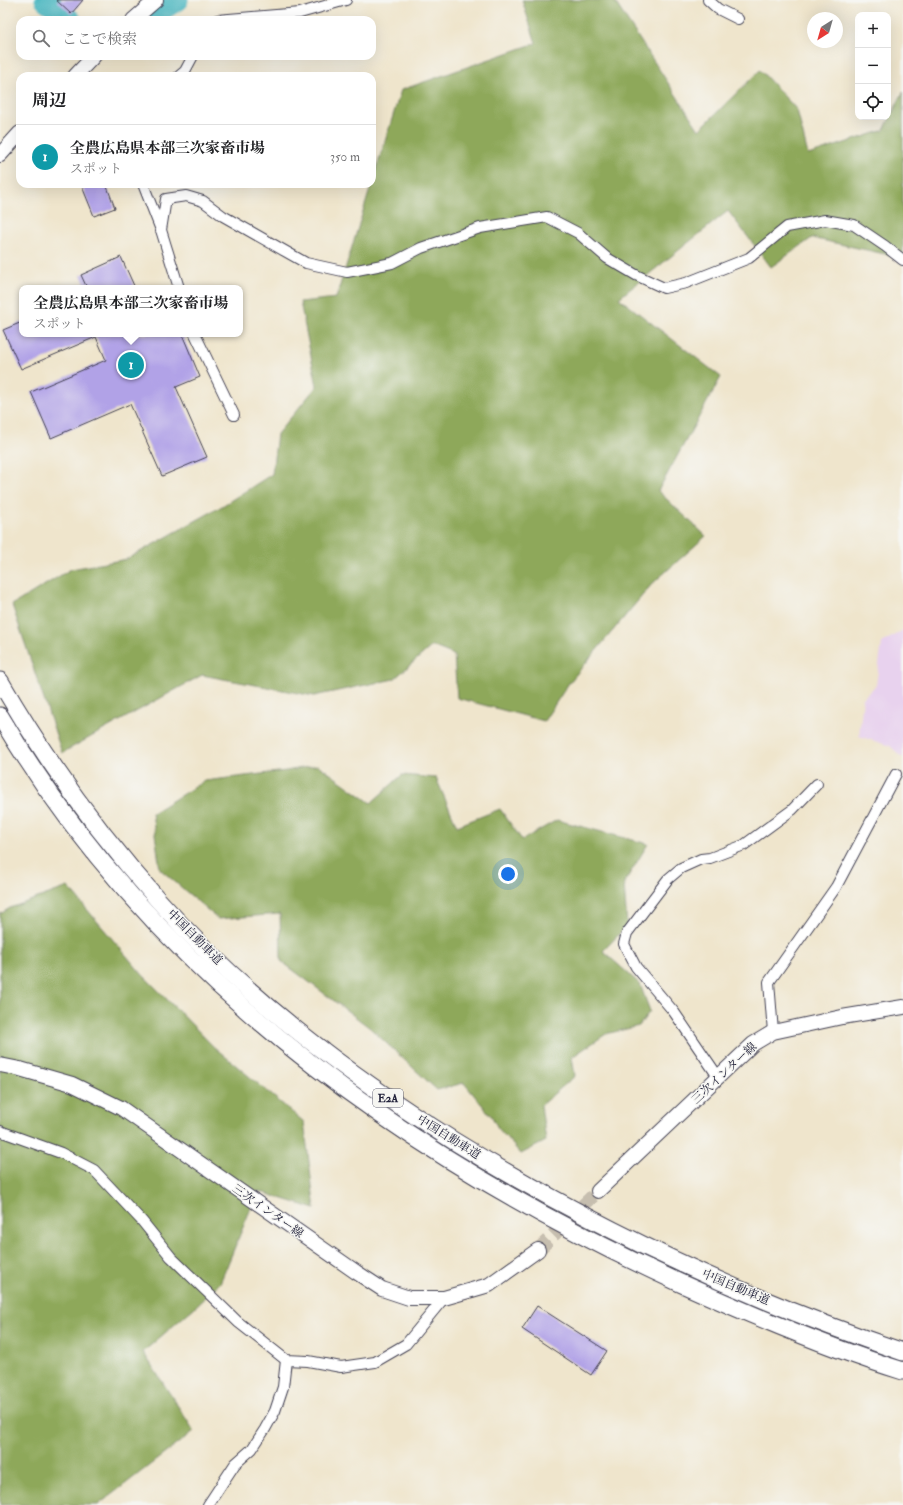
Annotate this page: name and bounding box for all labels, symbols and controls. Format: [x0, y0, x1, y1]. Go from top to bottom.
north arrow [807, 12, 843, 48]
map controls [855, 12, 891, 120]
button: + [855, 12, 891, 48]
search box [16, 16, 376, 60]
icon: search [30, 27, 52, 49]
text: ここで検索 [62, 30, 137, 49]
button: − [855, 48, 891, 84]
button: locate [855, 84, 891, 120]
text: 周辺 [32, 90, 66, 111]
text: 全農広島県本部三次家畜市場 [70, 139, 265, 158]
text: 1 [43, 149, 47, 165]
text: 350 m [330, 149, 360, 165]
text: スポット [70, 161, 122, 177]
popup [19, 285, 243, 337]
text: 全農広島県本部三次家畜市場 [33, 294, 229, 313]
text: スポット [33, 316, 86, 332]
pin: 1 [118, 350, 144, 380]
your location [498, 864, 518, 884]
street label: 中国自動車道 [164, 907, 225, 968]
street label: 三次インター線 [689, 1039, 760, 1107]
road number: E2A [373, 1089, 403, 1107]
street label: 中国自動車道 [414, 1112, 483, 1163]
street label: 三次インター線 [229, 1181, 306, 1242]
street label: 中国自動車道 [700, 1266, 772, 1308]

